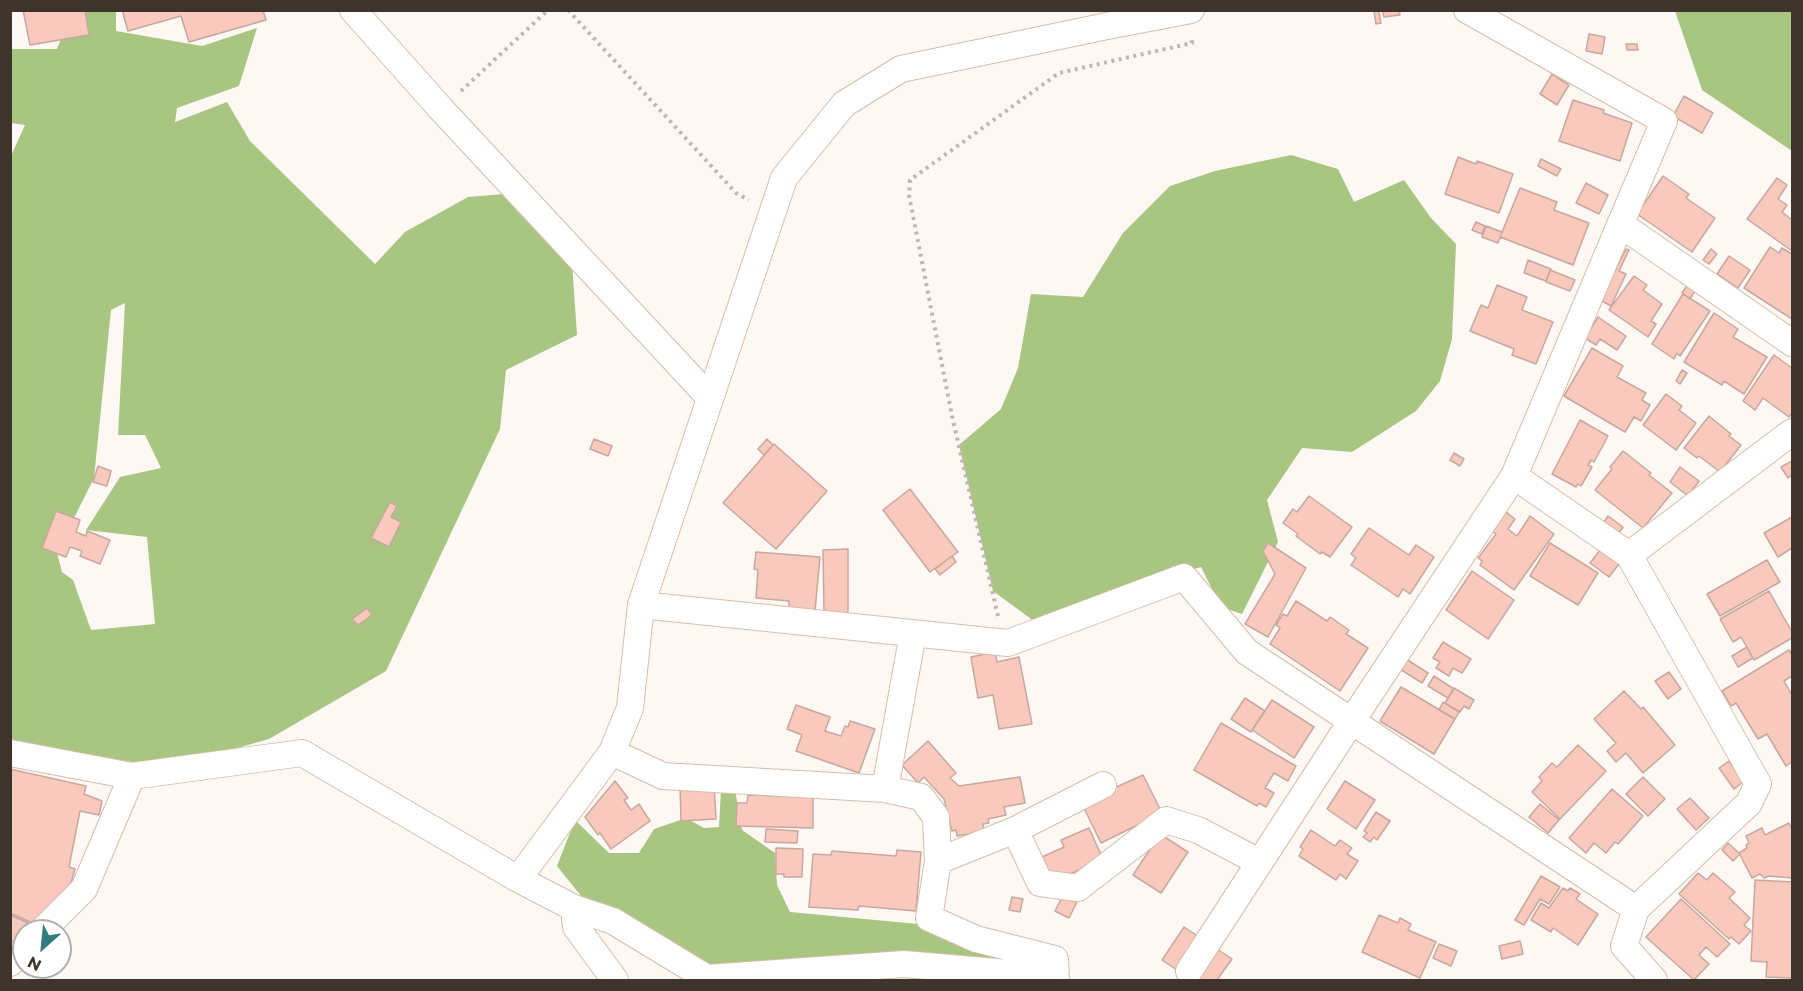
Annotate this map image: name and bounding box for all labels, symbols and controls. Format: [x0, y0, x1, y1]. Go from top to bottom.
north arrow [12, 919, 72, 979]
text: N [24, 952, 45, 975]

